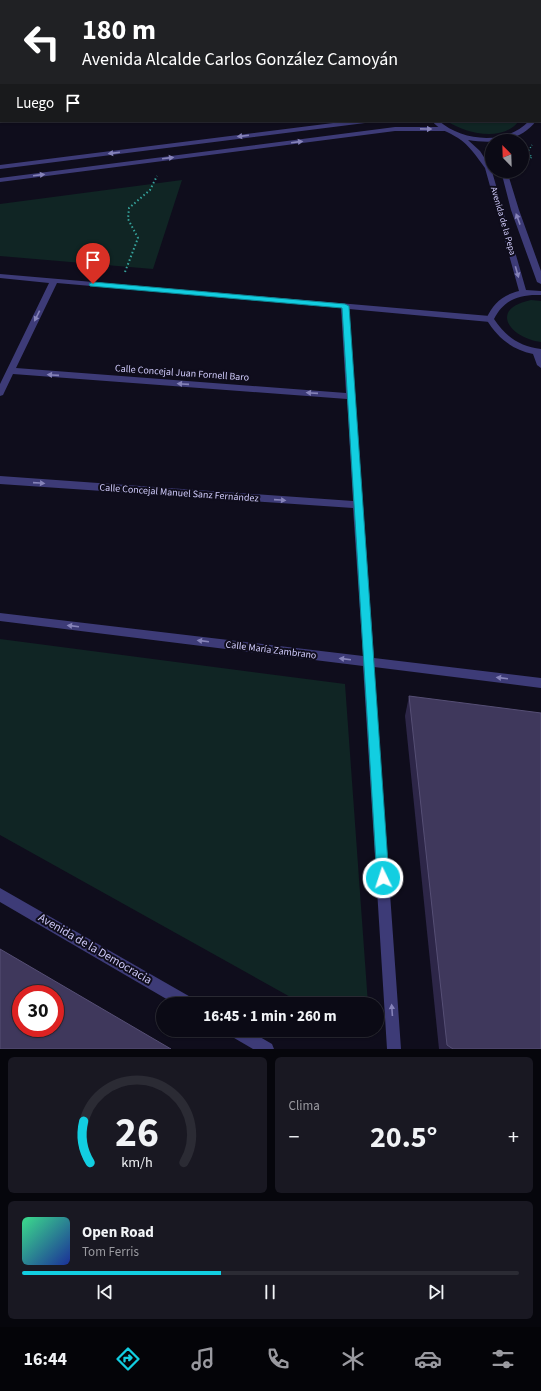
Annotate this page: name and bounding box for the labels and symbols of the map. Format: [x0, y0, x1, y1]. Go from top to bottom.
one-way arrow [420, 126, 433, 132]
one-way arrow [237, 133, 249, 139]
north arrow [485, 134, 529, 178]
one-way arrow [291, 138, 303, 145]
one-way arrow [108, 149, 120, 156]
one-way arrow [162, 155, 174, 161]
one-way arrow [33, 172, 45, 178]
street label: Avenida de la Pepa [487, 185, 519, 257]
one-way arrow [515, 213, 521, 225]
pin [76, 243, 110, 284]
one-way arrow [514, 266, 520, 278]
one-way arrow [34, 311, 40, 322]
street label: Calle Concejal Juan Fornell Baro [114, 361, 250, 385]
one-way arrow [47, 371, 59, 378]
one-way arrow [177, 381, 189, 387]
one-way arrow [306, 390, 318, 397]
one-way arrow [33, 479, 45, 486]
street label: Calle Concejal Manuel Sanz Fernández [99, 480, 259, 506]
one-way arrow [274, 496, 286, 503]
one-way arrow [67, 622, 80, 629]
street label: Calle María Zambrano [225, 637, 317, 663]
one-way arrow [196, 638, 209, 644]
one-way arrow [339, 656, 352, 662]
one-way arrow [496, 675, 508, 681]
position arrow [362, 857, 404, 899]
street label: Avenida de la Democracia [35, 909, 155, 989]
speed limit sign: 30 [12, 985, 64, 1037]
one-way arrow [388, 1004, 395, 1016]

